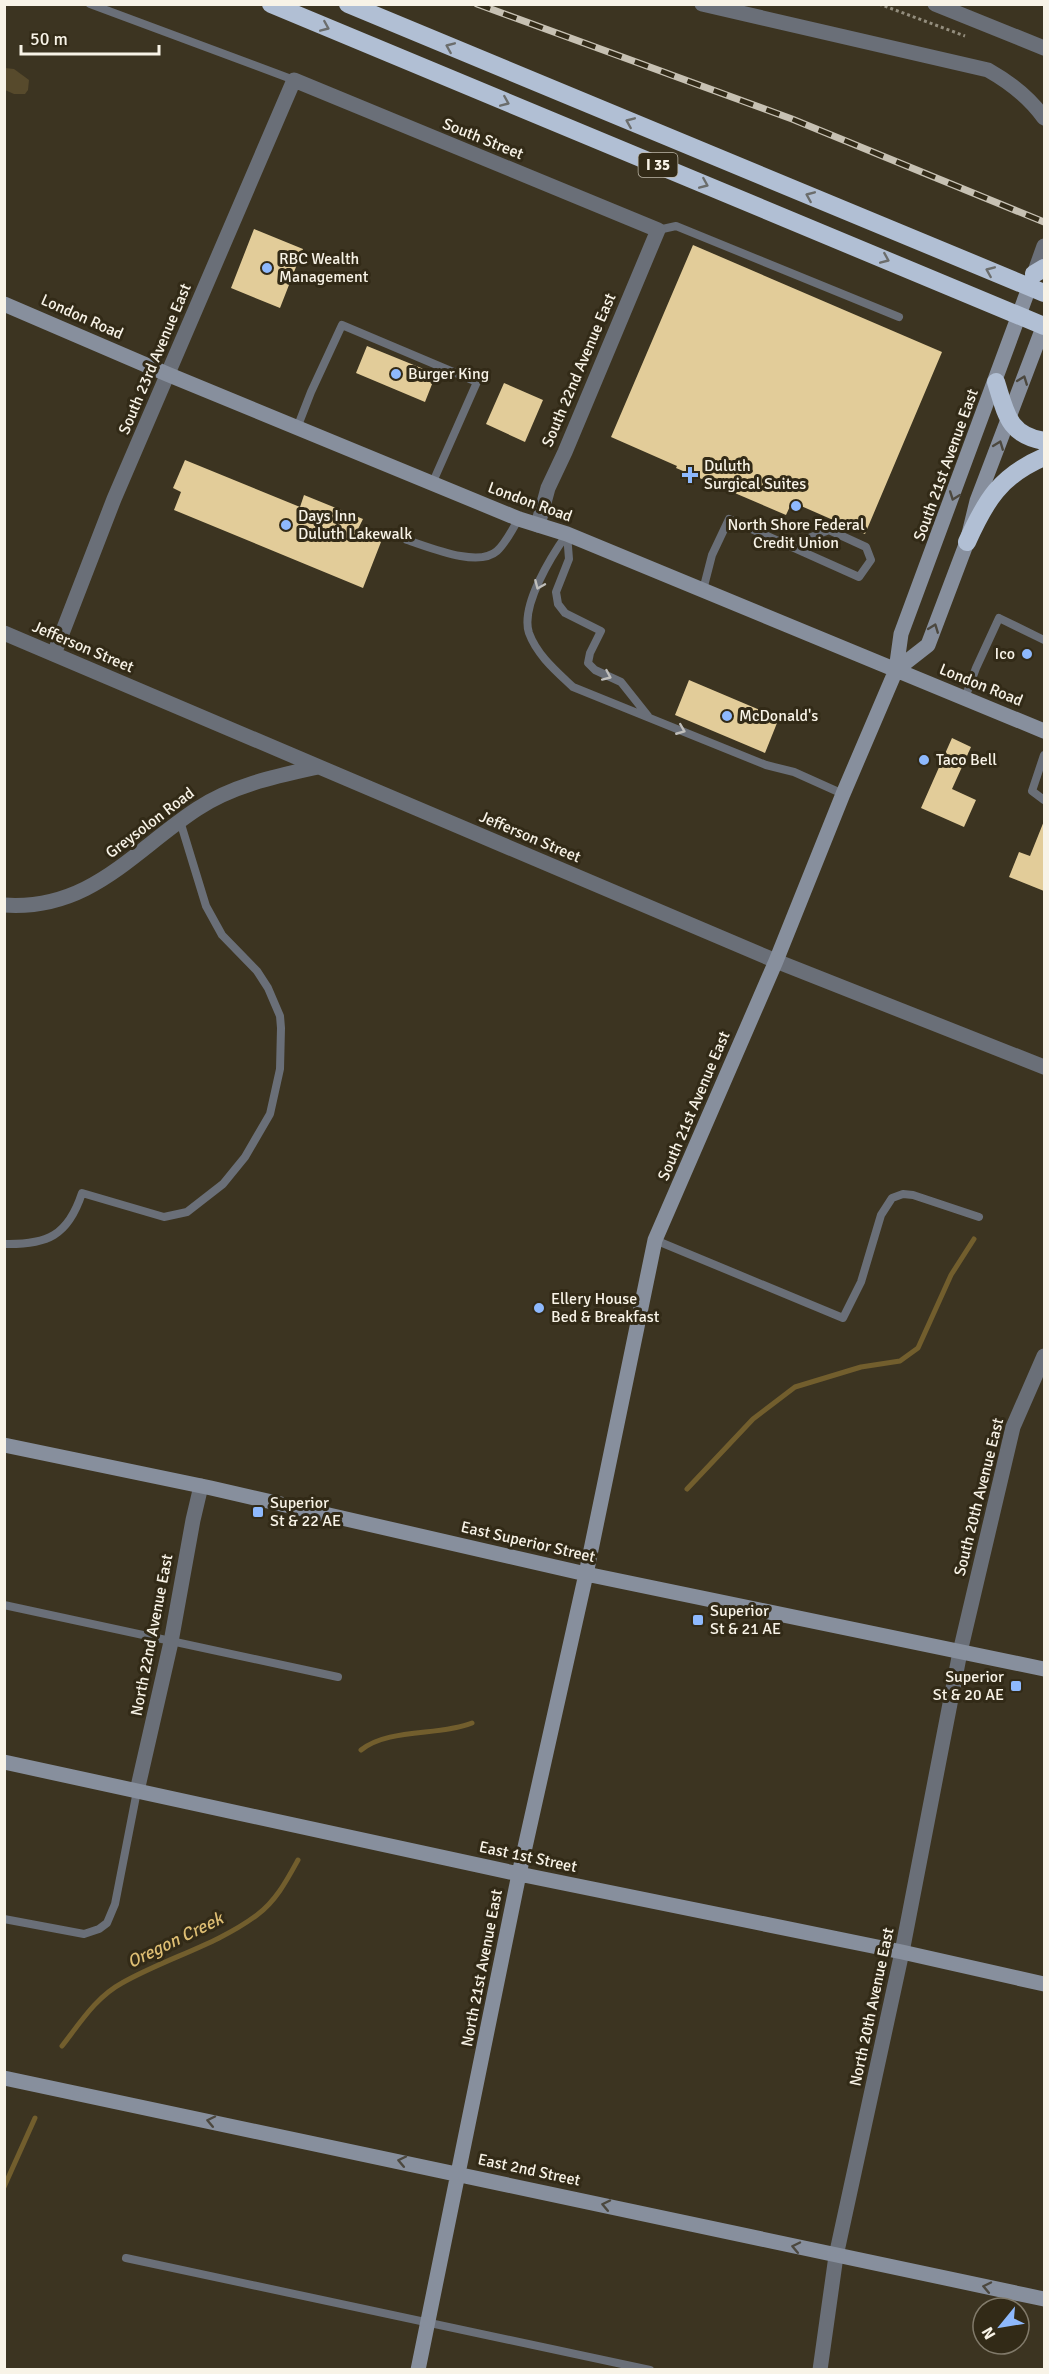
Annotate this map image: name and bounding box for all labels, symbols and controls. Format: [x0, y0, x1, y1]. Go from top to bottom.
scale bar [21, 18, 159, 56]
one-way arrow [318, 20, 329, 32]
text: 50 m [30, 28, 68, 50]
one-way arrow [445, 42, 456, 54]
one-way arrow [499, 95, 510, 107]
street label: South Street [440, 114, 527, 164]
one-way arrow [626, 117, 637, 129]
road number: I 35 [638, 153, 678, 177]
one-way arrow [698, 177, 709, 189]
one-way arrow [806, 191, 817, 203]
place label: RBC Wealth Management [279, 249, 369, 287]
one-way arrow [878, 252, 889, 264]
marker: RBC Wealth Management [260, 261, 274, 275]
one-way arrow [986, 266, 997, 278]
street label: South 23rd Avenue East [114, 280, 196, 437]
street label: London Road [38, 290, 126, 344]
street label: South 22nd Avenue East [538, 290, 621, 450]
place label: Burger King [408, 364, 489, 384]
marker: Burger King [389, 367, 403, 381]
one-way arrow [1016, 375, 1029, 386]
street label: South 21st Avenue East [909, 386, 983, 544]
one-way arrow [992, 440, 1004, 451]
place label: Duluth Surgical Suites [704, 456, 806, 494]
marker: Duluth Surgical Suites [681, 466, 699, 484]
street label: London Road [485, 478, 575, 526]
one-way arrow [948, 490, 961, 501]
marker: North Shore Federal Credit Union [789, 499, 803, 513]
place label: Days Inn Duluth Lakewalk [298, 506, 412, 544]
place label: North Shore Federal Credit Union [727, 515, 865, 553]
marker: Days Inn Duluth Lakewalk [279, 518, 293, 532]
one-way arrow [534, 578, 546, 589]
street label: Jefferson Street [29, 617, 137, 678]
one-way arrow [927, 624, 940, 634]
place label: Ico [995, 644, 1015, 664]
marker: Ico [1020, 647, 1034, 661]
street label: London Road [936, 659, 1026, 711]
one-way arrow [600, 668, 611, 680]
place label: McDonald's [739, 706, 818, 726]
marker: McDonald's [720, 709, 734, 723]
one-way arrow [675, 723, 686, 735]
place label: Taco Bell [936, 750, 997, 770]
marker: Taco Bell [917, 753, 931, 767]
street label: Greysolon Road [102, 783, 198, 863]
street label: Jefferson Street [476, 807, 584, 868]
street label: South 21st Avenue East [653, 1028, 735, 1184]
place label: Ellery House Bed & Breakfast [551, 1289, 660, 1327]
marker: Ellery House Bed & Breakfast [532, 1301, 546, 1315]
street label: South 20th Avenue East [950, 1416, 1008, 1578]
place label: Superior St & 22 AE [270, 1493, 341, 1531]
marker: Superior St & 22 AE [251, 1505, 265, 1519]
street label: East Superior Street [459, 1517, 597, 1567]
street label: North 22nd Avenue East [126, 1552, 178, 1718]
place label: Superior St & 21 AE [710, 1601, 781, 1639]
marker: Superior St & 21 AE [691, 1613, 705, 1627]
place label: Superior St & 20 AE [933, 1667, 1004, 1705]
marker: Superior St & 20 AE [1009, 1679, 1023, 1693]
street label: East 1st Street [477, 1837, 579, 1877]
street label: North 21st Avenue East [457, 1887, 507, 2048]
water label: Oregon Creek [123, 1906, 228, 1973]
street label: North 20th Avenue East [845, 1926, 899, 2088]
one-way arrow [206, 2116, 216, 2129]
street label: East 2nd Street [476, 2149, 582, 2191]
one-way arrow [397, 2156, 407, 2169]
one-way arrow [601, 2200, 611, 2213]
one-way arrow [792, 2241, 802, 2254]
one-way arrow [982, 2281, 992, 2294]
north arrow [971, 2296, 1031, 2356]
text: N [977, 2323, 1000, 2343]

